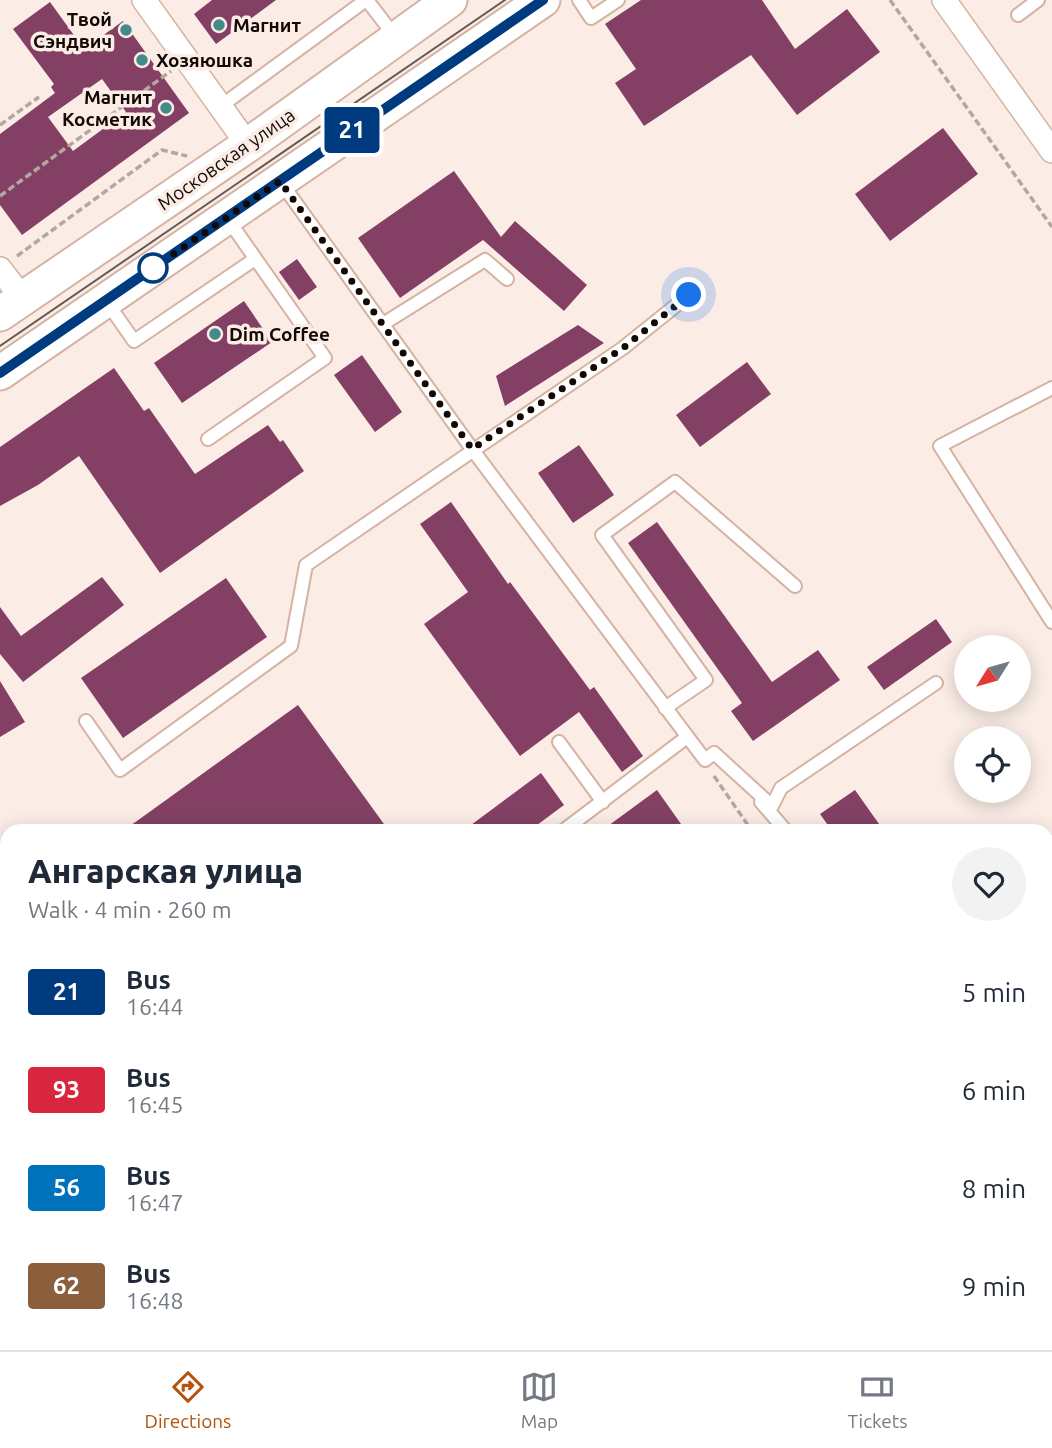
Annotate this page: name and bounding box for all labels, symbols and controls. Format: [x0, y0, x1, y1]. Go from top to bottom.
place label: Твой Сэндвич [33, 8, 112, 52]
place label: Магнит [233, 14, 301, 36]
marker: Магнит [211, 17, 227, 33]
marker: Твой Сэндвич [118, 22, 134, 38]
place label: Хозяюшка [156, 49, 253, 71]
marker: Хозяюшка [134, 52, 150, 68]
place label: Магнит Косметик [62, 86, 152, 130]
marker: Магнит Косметик [158, 100, 174, 116]
street label: Московская улица [153, 103, 299, 215]
line badge: 21 [320, 107, 384, 153]
text: 21 [338, 116, 366, 143]
unlabelled marker [138, 253, 168, 283]
your location [671, 277, 706, 312]
place label: Dim Coffee [229, 323, 330, 345]
marker: Dim Coffee [207, 326, 223, 342]
north arrow [954, 635, 1031, 712]
map controls [954, 635, 1031, 803]
button: locate [954, 726, 1031, 803]
button: heart [952, 847, 1026, 921]
text: Ангарская улица [28, 852, 303, 889]
text: Walk · 4 min · 260 m [28, 897, 232, 922]
text: Bus [126, 965, 171, 994]
text: 21 [53, 978, 80, 1005]
text: 5 min [962, 978, 1026, 1007]
text: 16:44 [126, 994, 184, 1019]
text: Bus [126, 1063, 171, 1092]
text: 93 [53, 1076, 80, 1103]
text: 6 min [962, 1076, 1026, 1105]
text: 16:45 [126, 1092, 184, 1117]
text: Bus [126, 1161, 171, 1190]
text: 56 [53, 1174, 80, 1201]
text: 8 min [962, 1174, 1026, 1203]
text: 16:47 [126, 1190, 184, 1215]
text: Bus [126, 1259, 171, 1288]
text: 62 [53, 1272, 80, 1299]
text: 9 min [962, 1272, 1026, 1301]
text: 16:48 [126, 1288, 184, 1313]
tab: Directions [145, 1368, 231, 1432]
tab: Map [520, 1368, 558, 1432]
tab: Tickets [848, 1368, 907, 1432]

